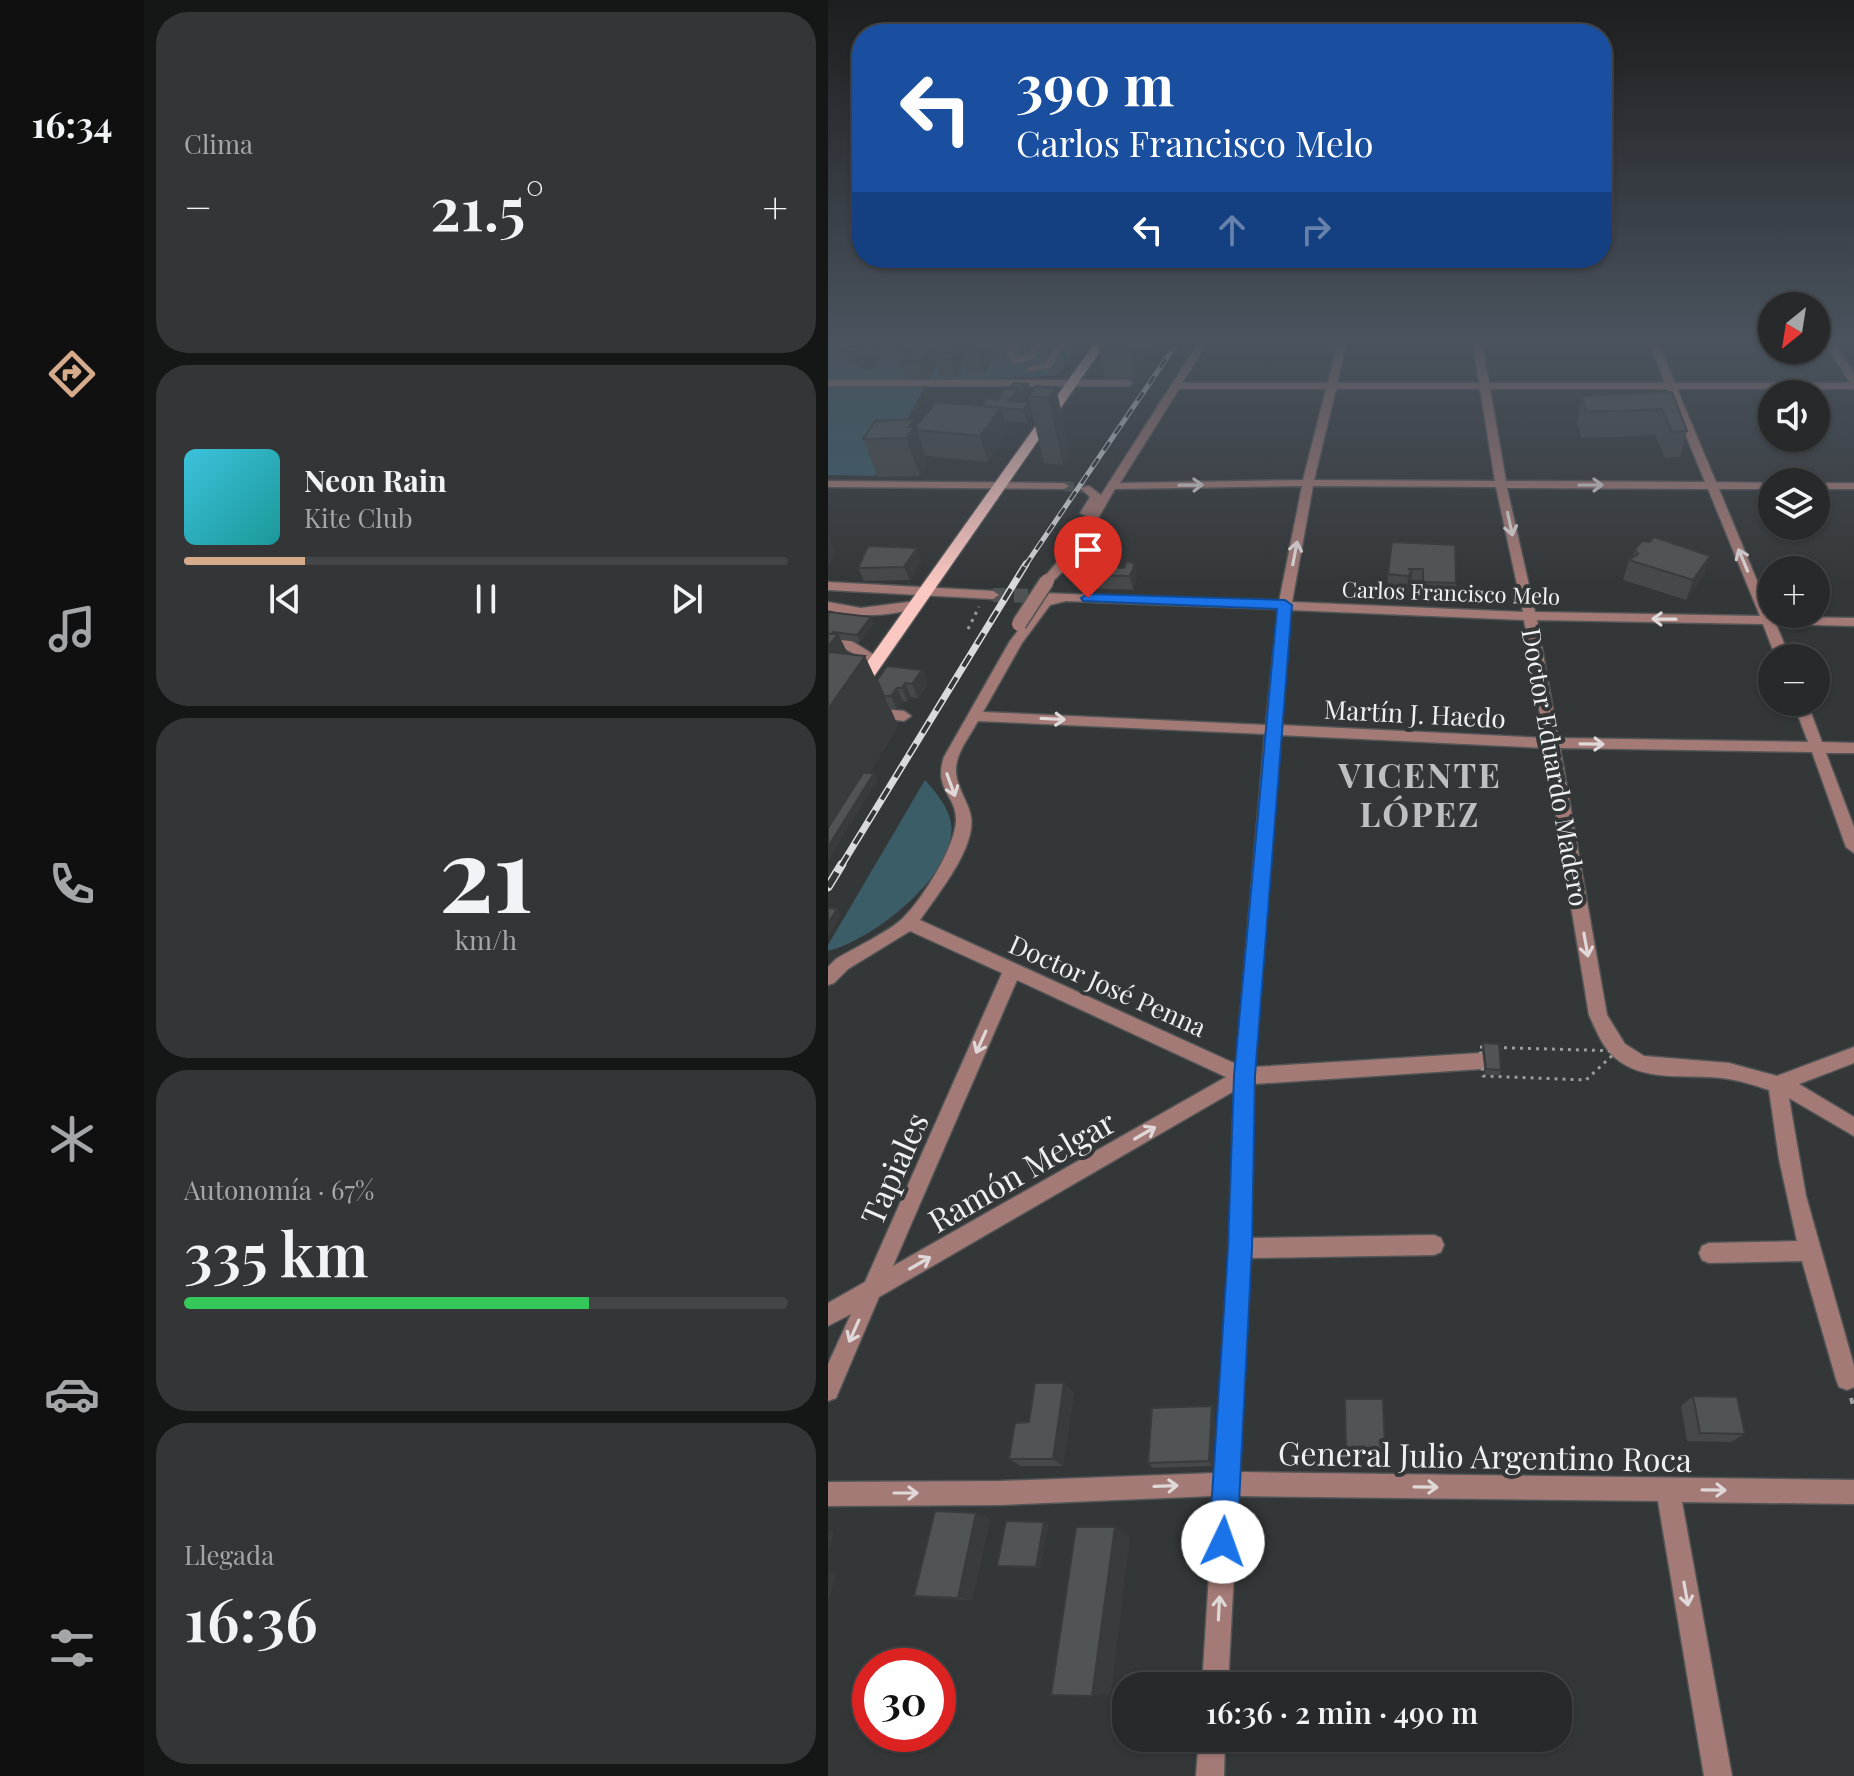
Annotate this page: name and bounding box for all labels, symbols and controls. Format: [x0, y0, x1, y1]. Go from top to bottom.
text: 390 m [1016, 46, 1174, 121]
icon: left [884, 56, 988, 160]
text: 16:34 [31, 99, 113, 147]
text: Carlos Francisco Melo [1016, 118, 1374, 166]
text: Clima [184, 126, 253, 161]
text: 21.5° [430, 166, 544, 246]
text: − [184, 176, 212, 235]
text: + [762, 176, 788, 235]
icon: left [1126, 208, 1170, 252]
icon: ahead [1210, 208, 1254, 252]
icon: right [1294, 208, 1338, 252]
north arrow [1758, 292, 1830, 364]
map controls [1758, 292, 1830, 716]
icon: directions [44, 346, 100, 402]
button: sound [1758, 380, 1830, 452]
text: Neon Rain [304, 460, 447, 500]
button: layers [1758, 468, 1830, 540]
one-way arrow [1177, 477, 1204, 493]
one-way arrow [1577, 477, 1604, 493]
text: Kite Club [304, 500, 413, 535]
one-way arrow [1503, 511, 1518, 537]
pin [1054, 516, 1122, 598]
icon: arrive [1066, 528, 1110, 572]
one-way arrow [1288, 541, 1303, 566]
one-way arrow [1735, 548, 1750, 573]
button: + [1758, 556, 1830, 628]
street label: Carlos Francisco Melo [1341, 573, 1561, 611]
icon: previous [263, 577, 307, 621]
icon: pause [464, 577, 508, 621]
icon: next [665, 577, 709, 621]
icon: music [44, 601, 100, 657]
one-way arrow [1651, 611, 1678, 627]
street label: Doctor Eduardo Madero [1514, 625, 1598, 909]
button: − [1758, 644, 1830, 716]
street label: Martín J. Haedo [1323, 691, 1507, 735]
one-way arrow [1039, 712, 1066, 727]
one-way arrow [1578, 736, 1605, 752]
district label: VICENTE LÓPEZ [1337, 751, 1502, 836]
one-way arrow [945, 772, 959, 797]
text: 21 [439, 800, 533, 939]
icon: phone [44, 856, 100, 912]
text: km/h [455, 922, 517, 957]
street label: Doctor José Penna [1004, 926, 1212, 1044]
one-way arrow [1580, 932, 1595, 958]
one-way arrow [973, 1030, 988, 1054]
street label: Ramón Melgar [920, 1099, 1122, 1241]
street label: Tapiales [849, 1105, 937, 1231]
icon: climate [44, 1111, 100, 1167]
one-way arrow [1133, 1125, 1156, 1141]
text: Autonomía · 67% [184, 1172, 374, 1207]
text: 335 km [184, 1212, 368, 1292]
one-way arrow [908, 1255, 931, 1271]
one-way arrow [846, 1319, 861, 1343]
icon: car [44, 1366, 100, 1422]
street label: General Julio Argentino Roca [1278, 1430, 1692, 1480]
one-way arrow [1152, 1479, 1179, 1494]
one-way arrow [1412, 1479, 1439, 1494]
one-way arrow [1700, 1483, 1727, 1498]
one-way arrow [892, 1485, 919, 1501]
position arrow [1181, 1500, 1265, 1584]
text: Llegada [184, 1537, 274, 1572]
text: 16:36 [184, 1577, 318, 1657]
one-way arrow [1679, 1581, 1694, 1606]
one-way arrow [1212, 1595, 1227, 1622]
icon: filters [44, 1620, 100, 1676]
speed limit sign: 30 [852, 1648, 956, 1752]
text: 16:36 · 2 min · 490 m [1206, 1692, 1478, 1732]

